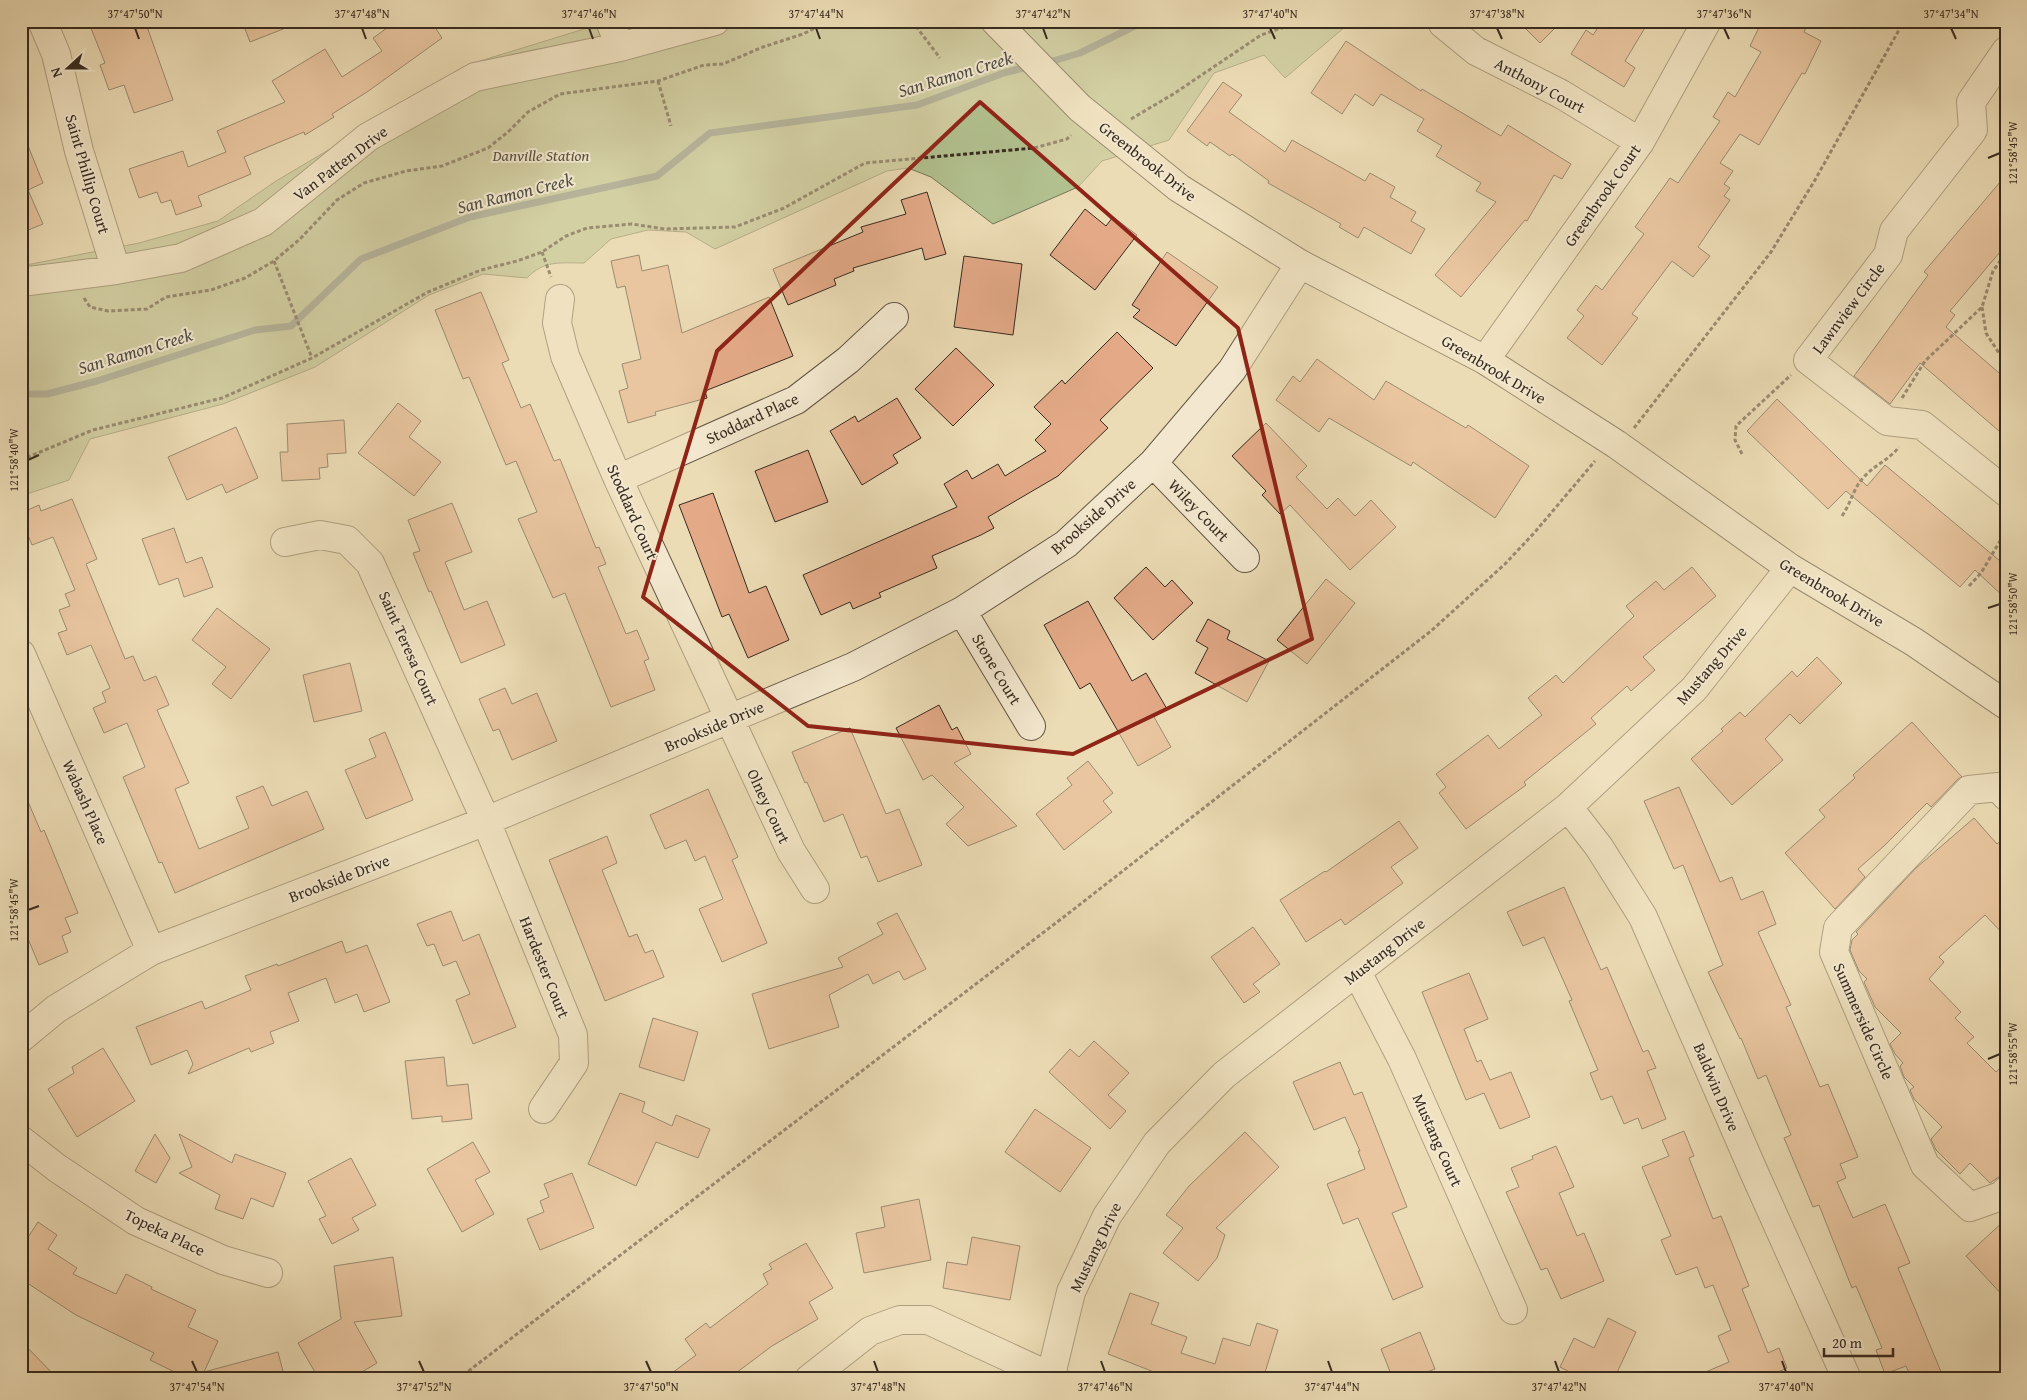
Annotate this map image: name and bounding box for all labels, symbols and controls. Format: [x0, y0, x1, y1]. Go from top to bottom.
text: 37°47'50"N [107, 5, 163, 22]
text: 37°47'48"N [334, 5, 390, 22]
text: 37°47'46"N [561, 5, 617, 22]
text: 37°47'44"N [788, 5, 844, 22]
text: 37°47'42"N [1015, 5, 1071, 22]
text: 37°47'40"N [1242, 5, 1298, 22]
text: 37°47'38"N [1469, 5, 1525, 22]
text: 37°47'36"N [1696, 5, 1752, 22]
text: 37°47'34"N [1923, 5, 1979, 22]
north arrow [42, 42, 92, 92]
water label: San Ramon Creek [894, 44, 1016, 104]
street label: Anthony Court [1490, 51, 1590, 119]
text: N [45, 64, 67, 81]
street label: Saint Phillip Court [59, 111, 117, 237]
street label: Greenbrook Drive [1094, 115, 1202, 207]
street label: Van Patten Drive [288, 119, 392, 207]
text: 121°58'45"W [2004, 121, 2021, 185]
street label: Greenbrook Court [1558, 139, 1646, 251]
park label: Danville Station [492, 143, 589, 167]
water label: San Ramon Creek [454, 165, 577, 220]
street label: Lawnview Circle [1806, 257, 1890, 359]
water label: San Ramon Creek [74, 321, 196, 381]
street label: Greenbrook Drive [1437, 328, 1551, 410]
street label: Stoddard Place [702, 386, 802, 450]
text: 121°58'40"W [5, 428, 22, 492]
street label: Stoddard Court [601, 460, 665, 564]
street label: Brookside Drive [1045, 472, 1141, 560]
street label: Wiley Court [1163, 473, 1235, 547]
street label: Greenbrook Drive [1775, 551, 1889, 633]
text: 121°58'50"W [2004, 572, 2021, 636]
street label: Saint Teresa Court [373, 587, 445, 709]
street label: Mustang Drive [1670, 620, 1752, 710]
street label: Stone Court [966, 629, 1028, 710]
street label: Brookside Drive [660, 694, 768, 758]
street label: Wabash Place [57, 756, 115, 848]
street label: Olney Court [741, 765, 797, 848]
street label: Brookside Drive [285, 848, 393, 908]
text: 121°58'45"W [5, 878, 22, 942]
street label: Mustang Drive [1338, 911, 1430, 991]
street label: Hardester Court [514, 912, 576, 1022]
street label: Summerside Circle [1828, 959, 1900, 1083]
text: 121°58'55"W [2004, 1022, 2021, 1086]
street label: Baldwin Drive [1688, 1039, 1746, 1135]
street label: Mustang Court [1407, 1090, 1469, 1191]
street label: Mustang Drive [1063, 1198, 1127, 1296]
street label: Topeka Place [121, 1202, 209, 1262]
scale bar [1824, 1325, 1893, 1357]
text: 20 m [1832, 1332, 1863, 1353]
text: 37°47'54"N [169, 1378, 225, 1395]
text: 37°47'52"N [396, 1378, 452, 1395]
text: 37°47'50"N [623, 1378, 679, 1395]
text: 37°47'48"N [850, 1378, 906, 1395]
text: 37°47'46"N [1077, 1378, 1133, 1395]
text: 37°47'44"N [1304, 1378, 1360, 1395]
text: 37°47'42"N [1531, 1378, 1587, 1395]
text: 37°47'40"N [1758, 1378, 1814, 1395]

